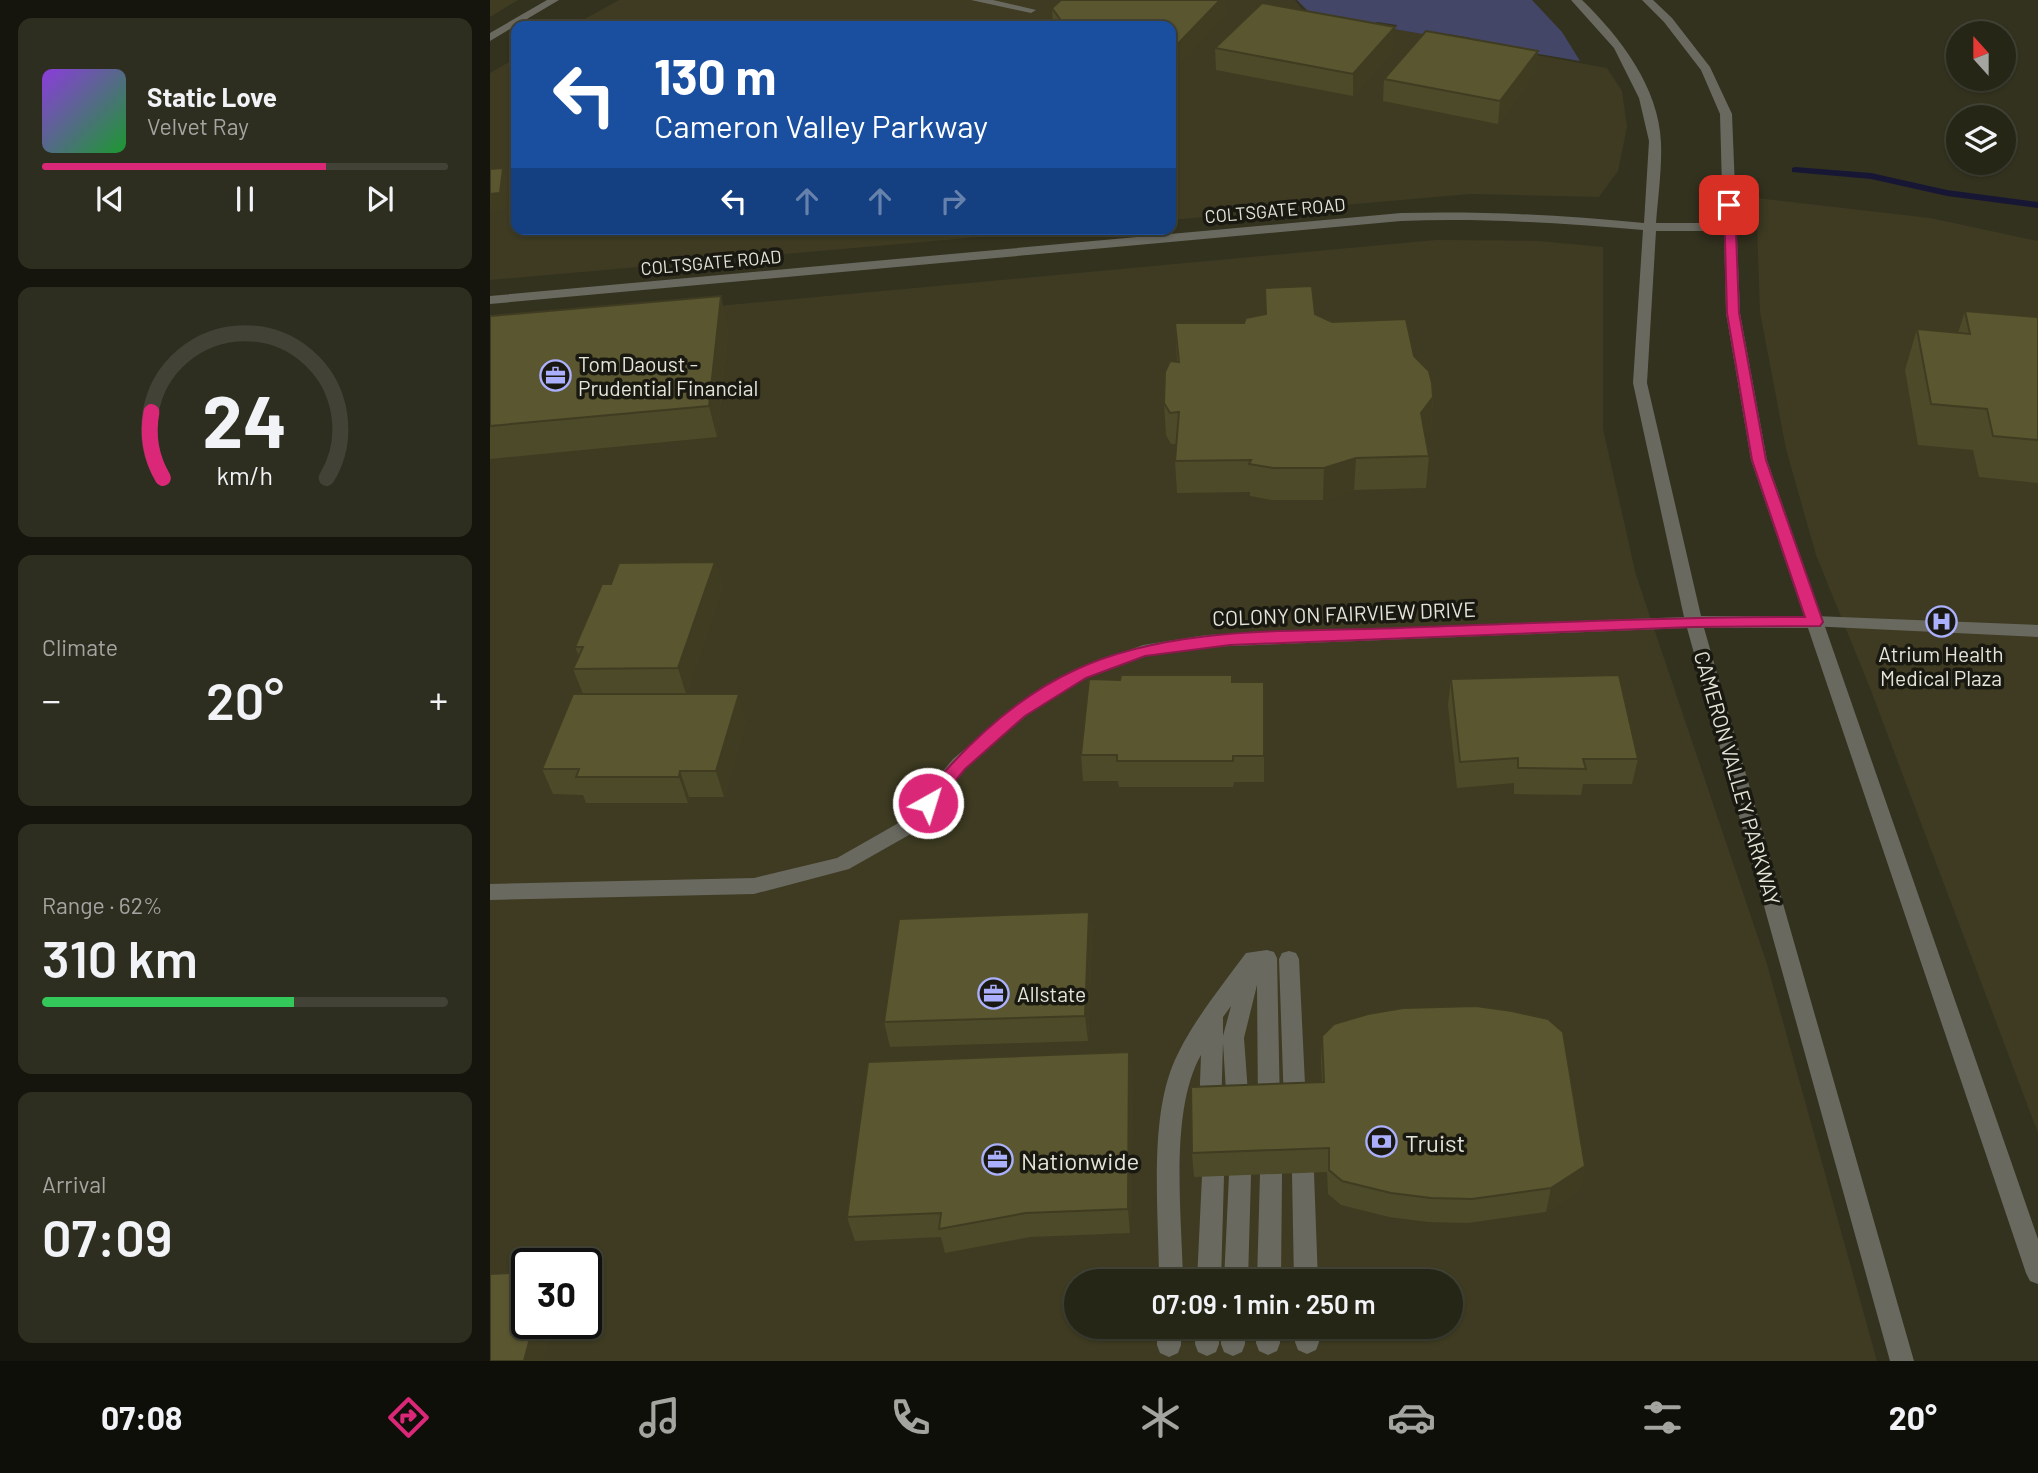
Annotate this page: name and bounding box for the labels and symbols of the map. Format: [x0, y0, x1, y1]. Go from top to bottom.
north arrow [1946, 21, 2016, 91]
pin [1699, 175, 1759, 235]
street label: COLTSGATE ROAD [1204, 193, 1346, 227]
street label: COLTSGATE ROAD [640, 245, 782, 279]
place label: Tom Daoust - Prudential Financial [578, 351, 758, 400]
office icon: Tom Daoust - Prudential Financial [538, 358, 572, 392]
street label: COLONY ON FAIRVIEW DRIVE [1212, 596, 1476, 630]
hospital icon: Atrium Health Medical Plaza [1924, 604, 1958, 638]
place label: Atrium Health Medical Plaza [1878, 641, 2004, 690]
street label: CAMERON VALLEY PARKWAY [1690, 648, 1786, 908]
position arrow [891, 766, 965, 840]
office icon: Allstate [977, 976, 1011, 1010]
place label: Allstate [1017, 981, 1086, 1006]
bank icon: Truist [1365, 1125, 1399, 1159]
place label: Truist [1405, 1128, 1465, 1157]
office icon: Nationwide [981, 1143, 1015, 1177]
place label: Nationwide [1021, 1146, 1139, 1175]
speed limit sign: 30 [511, 1248, 602, 1339]

